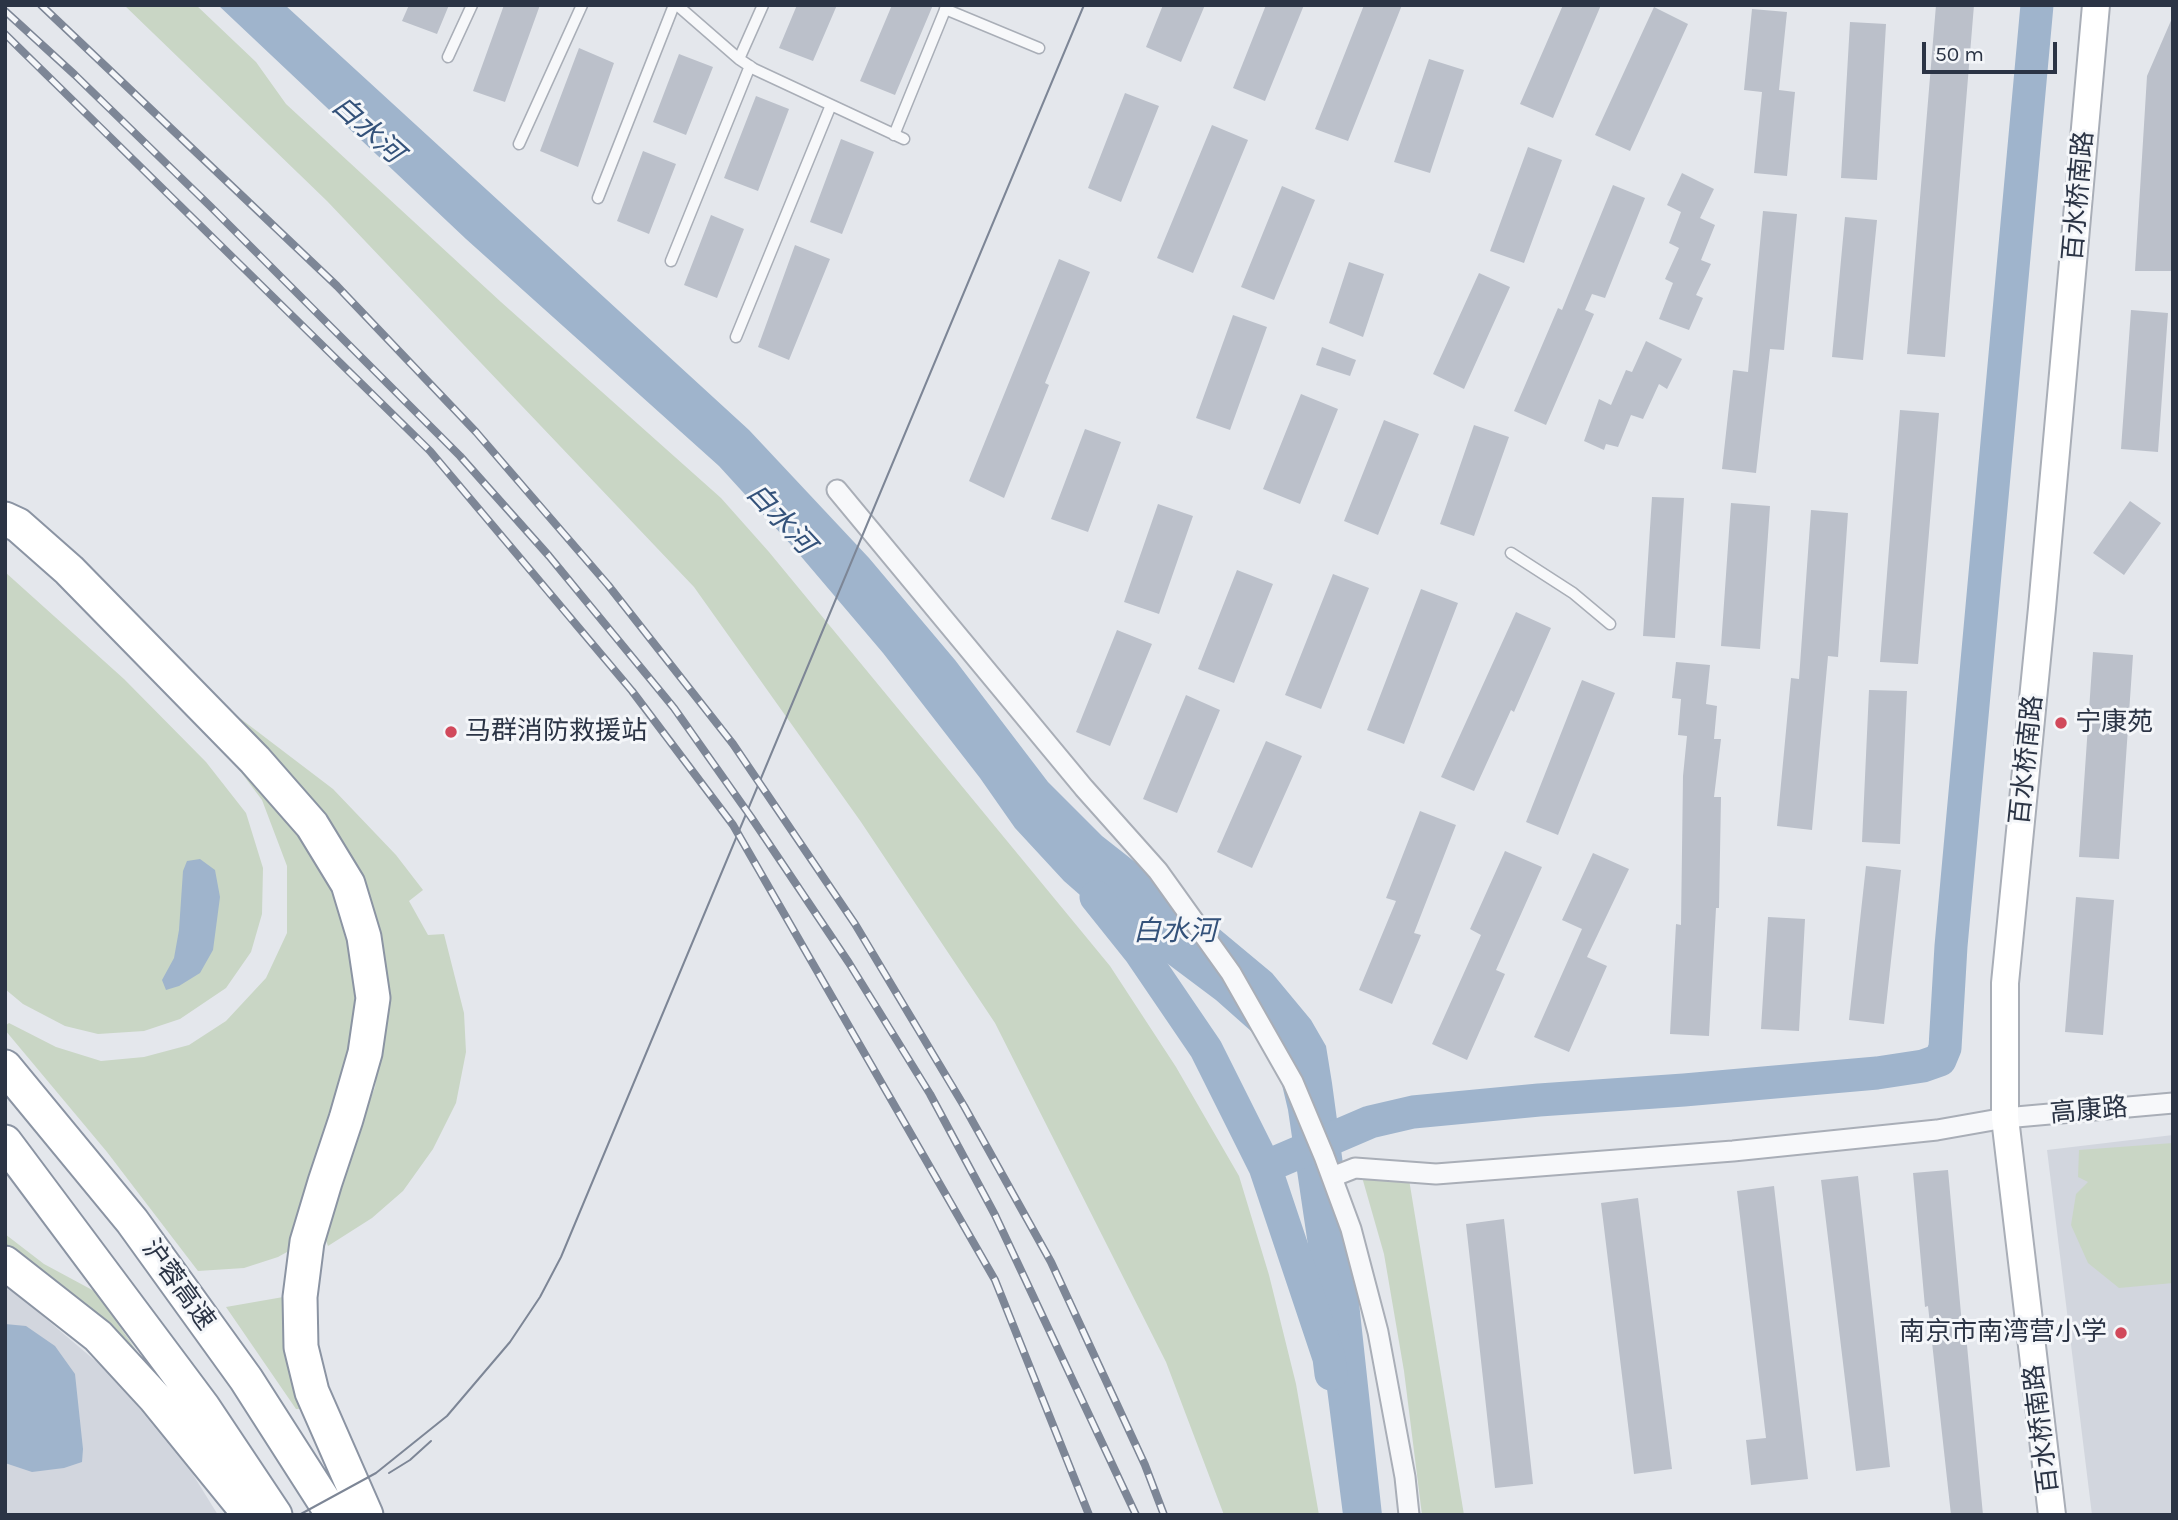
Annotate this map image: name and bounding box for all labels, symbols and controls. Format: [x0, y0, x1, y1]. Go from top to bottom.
scale bar [1926, 28, 2061, 72]
text: 50 m [1935, 42, 1984, 66]
water label: 白水河 [325, 89, 409, 171]
street label: 百水桥南路 [2058, 130, 2100, 262]
water label: 白水河 [739, 477, 821, 561]
street label: 百水桥南路 [2005, 694, 2049, 826]
place label: 宁康苑 [2075, 707, 2153, 739]
marker: 宁康苑 [2053, 715, 2069, 731]
place label: 马群消防救援站 [465, 716, 647, 748]
marker: 马群消防救援站 [443, 724, 459, 740]
water label: 白水河 [1133, 915, 1217, 949]
street label: 高康路 [2049, 1092, 2129, 1130]
street label: 沪蓉高速 [135, 1234, 221, 1336]
place label: 南京市南湾营小学 [1899, 1317, 2107, 1349]
marker: 南京市南湾营小学 [2113, 1325, 2129, 1341]
street label: 百水桥南路 [2019, 1363, 2065, 1495]

